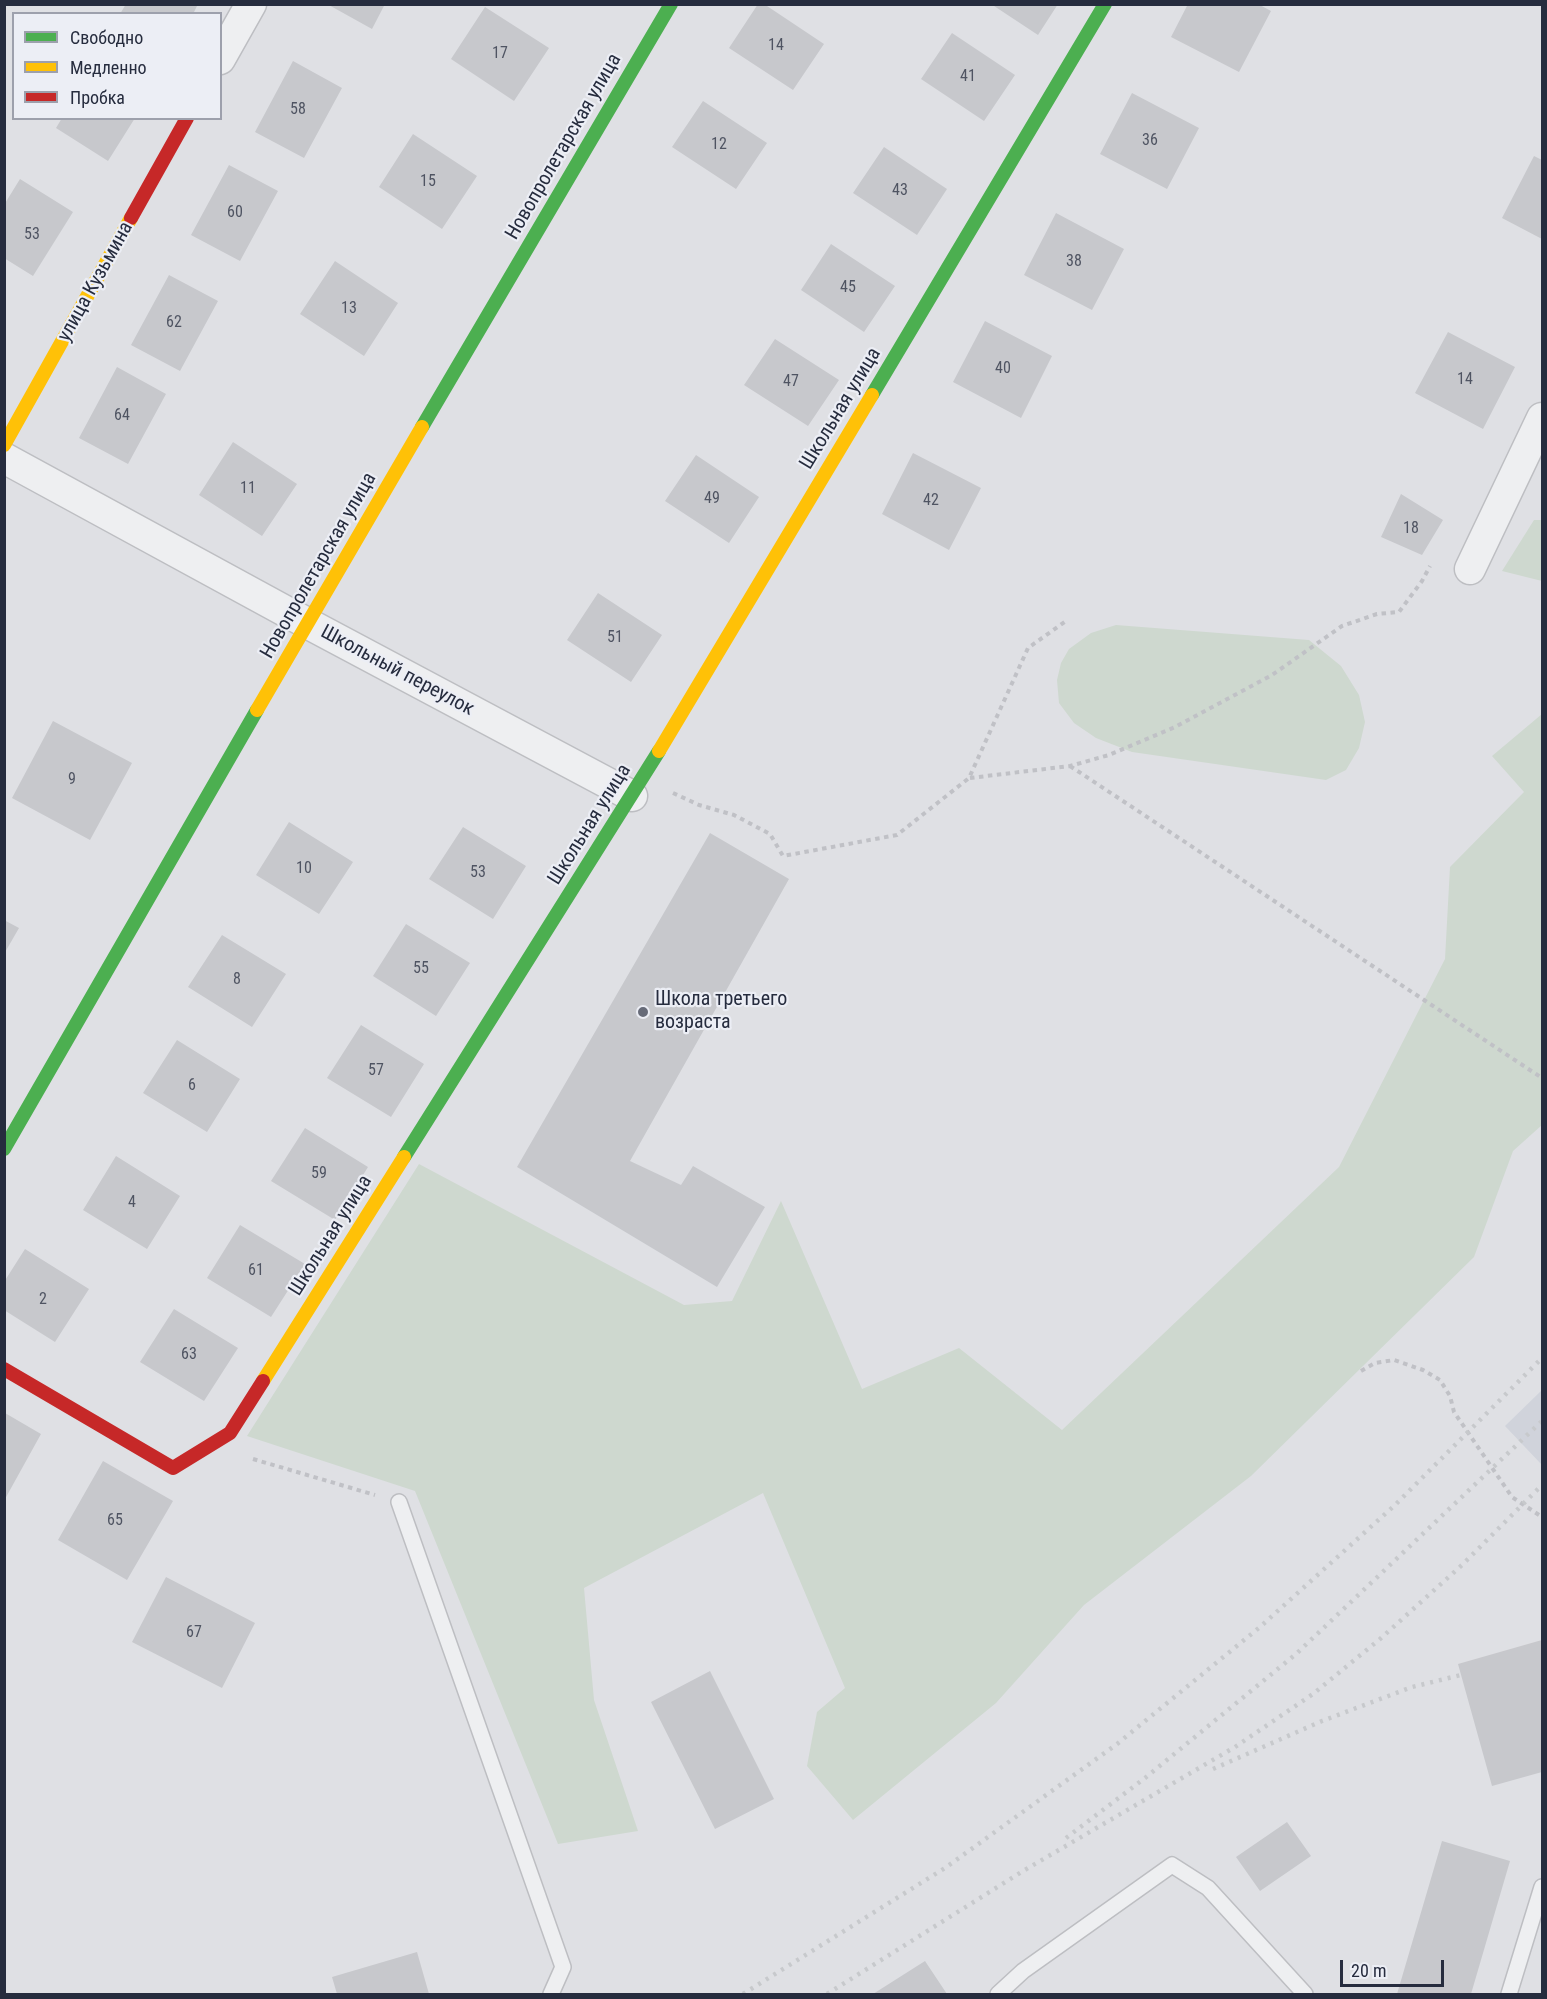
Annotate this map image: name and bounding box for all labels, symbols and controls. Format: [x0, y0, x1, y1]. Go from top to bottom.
legend [12, 12, 222, 120]
text: Свободно [70, 27, 143, 48]
house number: 14 [768, 36, 784, 56]
house number: 17 [492, 44, 508, 64]
street label: Новопролетарская улица [501, 50, 627, 244]
text: Медленно [70, 57, 147, 78]
house number: 41 [960, 67, 976, 87]
text: Пробка [70, 87, 125, 108]
house number: 58 [290, 100, 306, 120]
house number: 36 [1142, 131, 1158, 151]
house number: 12 [711, 135, 727, 155]
house number: 15 [420, 172, 436, 192]
house number: 43 [892, 181, 908, 201]
house number: 60 [227, 203, 243, 223]
street label: улица Кузьмина [53, 218, 139, 346]
house number: 53 [24, 225, 40, 245]
house number: 38 [1066, 252, 1082, 272]
house number: 45 [840, 278, 856, 298]
house number: 13 [341, 299, 357, 319]
house number: 62 [166, 313, 182, 333]
street label: Школьная улица [795, 344, 887, 474]
house number: 40 [995, 359, 1011, 379]
house number: 14 [1457, 370, 1473, 390]
house number: 47 [783, 372, 799, 392]
house number: 64 [114, 406, 130, 426]
street label: Новопролетарская улица [256, 469, 382, 663]
house number: 11 [240, 479, 256, 499]
house number: 49 [704, 489, 720, 509]
house number: 42 [923, 491, 939, 511]
house number: 18 [1403, 519, 1419, 539]
street label: Школьный переулок [316, 620, 478, 722]
house number: 51 [607, 628, 623, 648]
street label: Школьная улица [543, 760, 637, 890]
house number: 9 [68, 770, 76, 790]
house number: 10 [296, 859, 312, 879]
house number: 53 [470, 863, 486, 883]
house number: 55 [413, 959, 429, 979]
house number: 8 [233, 970, 241, 990]
place label: Школа третьего возраста [655, 988, 787, 1035]
marker: Школа третьего возраста [636, 1005, 650, 1019]
house number: 57 [368, 1061, 384, 1081]
house number: 6 [188, 1076, 196, 1096]
house number: 59 [311, 1164, 327, 1184]
street label: Школьная улица [284, 1171, 378, 1301]
house number: 4 [128, 1193, 136, 1213]
house number: 61 [248, 1261, 264, 1281]
house number: 2 [39, 1290, 47, 1310]
house number: 63 [181, 1345, 197, 1365]
house number: 65 [107, 1511, 123, 1531]
house number: 67 [186, 1623, 202, 1643]
scale bar [1343, 1948, 1446, 1986]
text: 20 m [1351, 1960, 1386, 1981]

